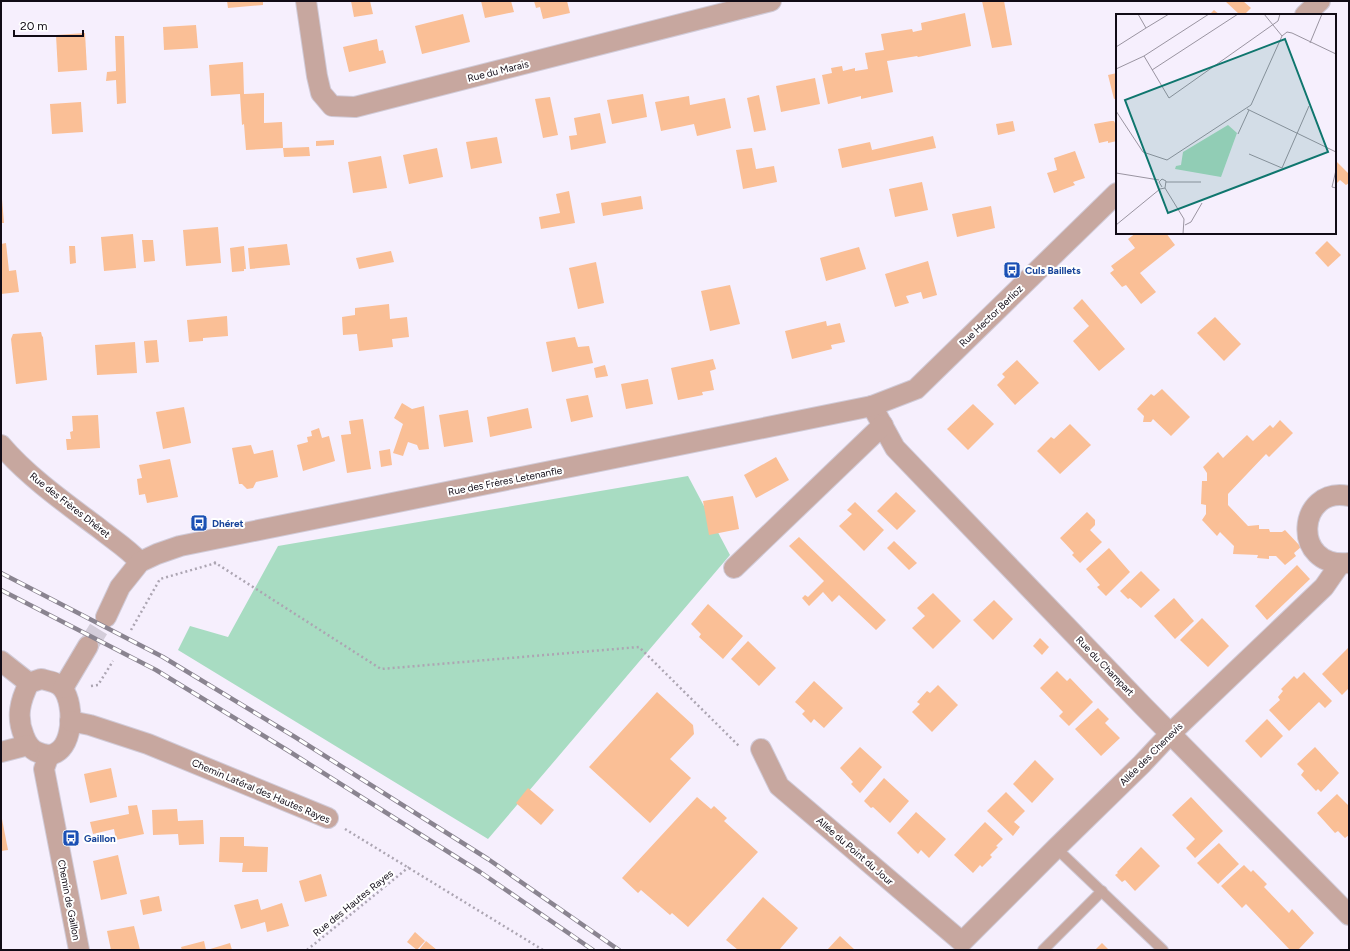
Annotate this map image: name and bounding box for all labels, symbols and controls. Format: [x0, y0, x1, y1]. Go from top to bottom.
scale bar [14, 12, 83, 38]
inset map [1116, 14, 1336, 234]
text: 20 m [20, 19, 48, 33]
street label: Rue du Marais [466, 57, 530, 85]
bus stop icon: Culs Baillets [1002, 260, 1022, 280]
place label: Culs Baillets [1025, 264, 1081, 277]
street label: Rue Hector Berlioz [956, 282, 1026, 350]
street label: Rue des Frères Letenanfle [447, 463, 564, 498]
street label: Rue des Frères Dhéret [27, 469, 113, 541]
bus stop icon: Dhéret [189, 513, 209, 533]
place label: Dhéret [212, 517, 244, 530]
street label: Rue du Champart [1073, 633, 1137, 699]
street label: Allée des Chenevis [1117, 719, 1186, 788]
street label: Chemin Latéral des Hautes Rayes [190, 756, 333, 826]
street label: Allée du Point du Jour [814, 814, 897, 888]
bus stop icon: Gaillon [61, 828, 81, 848]
place label: Gaillon [84, 832, 116, 845]
street label: Chemin de Gaillon [55, 859, 83, 942]
street label: Rue des Hautes Rayes [310, 866, 396, 939]

